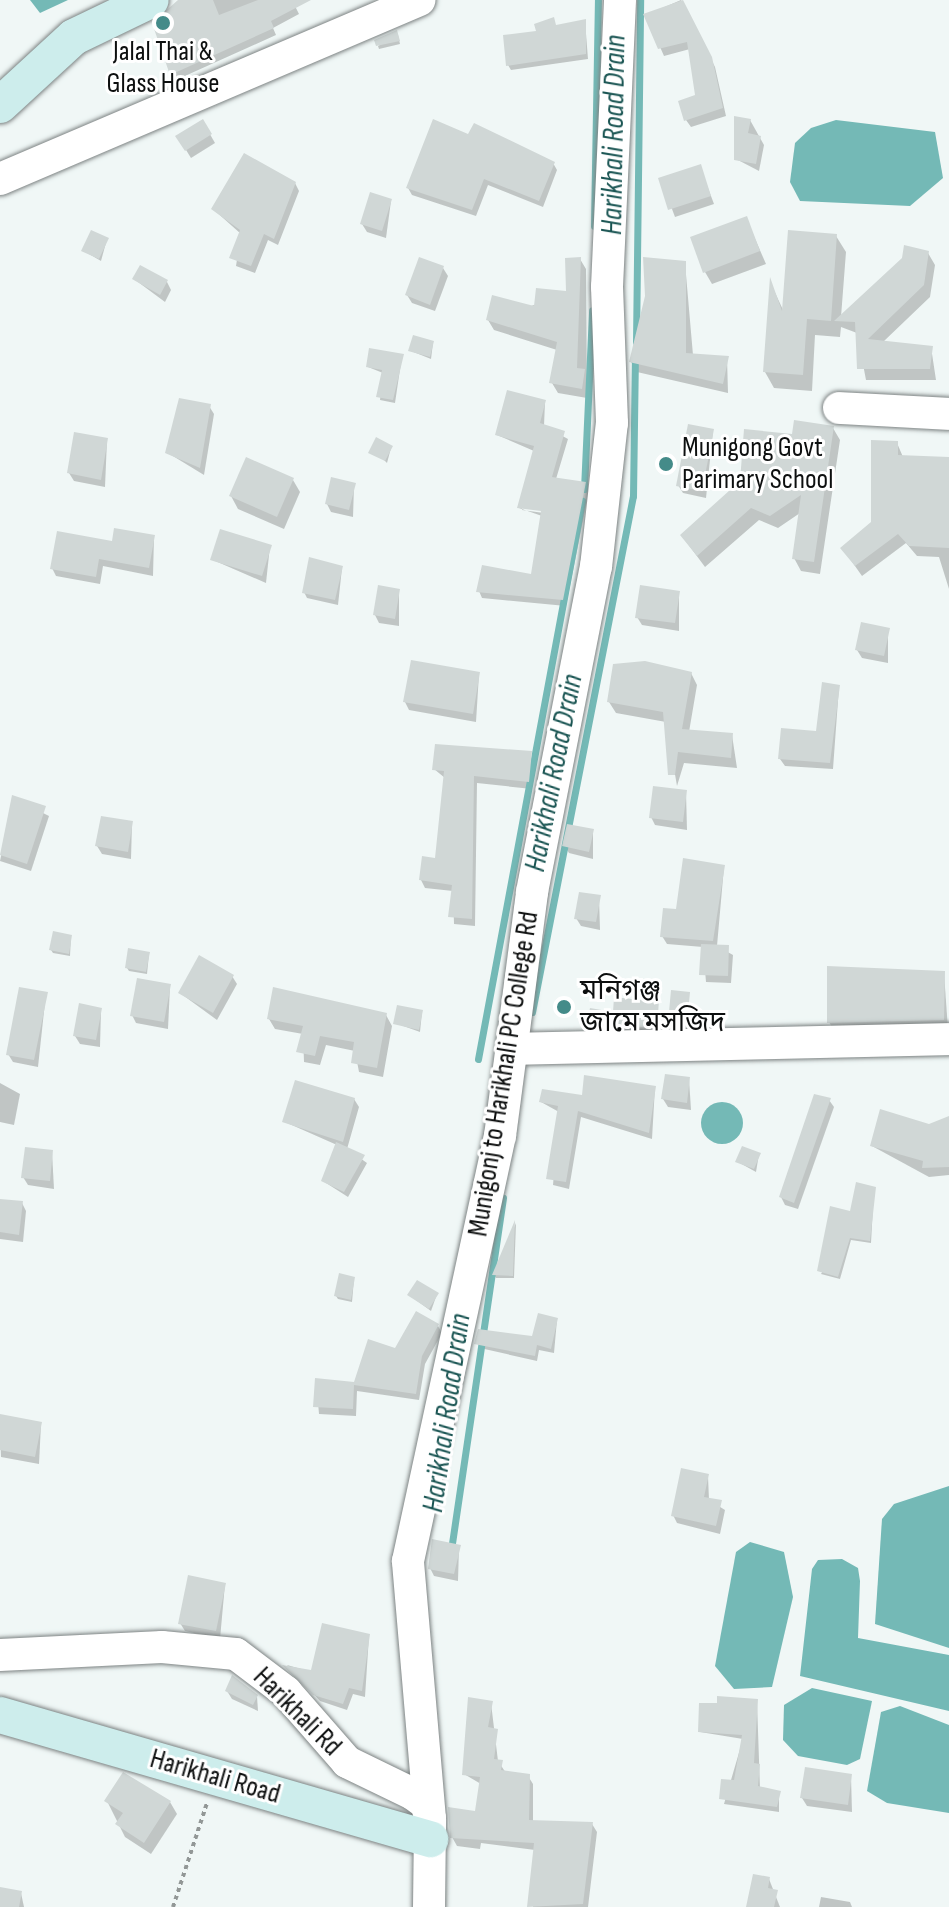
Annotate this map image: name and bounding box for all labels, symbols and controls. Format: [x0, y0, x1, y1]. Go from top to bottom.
marker: Jalal Thai & Glass House [154, 14, 172, 32]
place label: Jalal Thai & Glass House [106, 35, 220, 101]
water label: Harikhali Road Drain [594, 35, 634, 235]
place label: Munigong Govt Parimary School [682, 431, 833, 497]
marker: Munigong Govt Parimary School [657, 455, 675, 473]
water label: Harikhali Road Drain [517, 671, 591, 875]
street label: Munigonj to Harikhali PC College Rd [462, 909, 546, 1239]
place label: মনিগঞ্জ জামে মসজিদ [580, 974, 725, 1040]
marker: মনিগঞ্জ জামে মসজিদ [555, 998, 573, 1016]
water label: Harikhali Road Drain [415, 1311, 479, 1515]
street label: Harikhali Rd [246, 1661, 348, 1763]
street label: Harikhali Road [146, 1742, 284, 1812]

